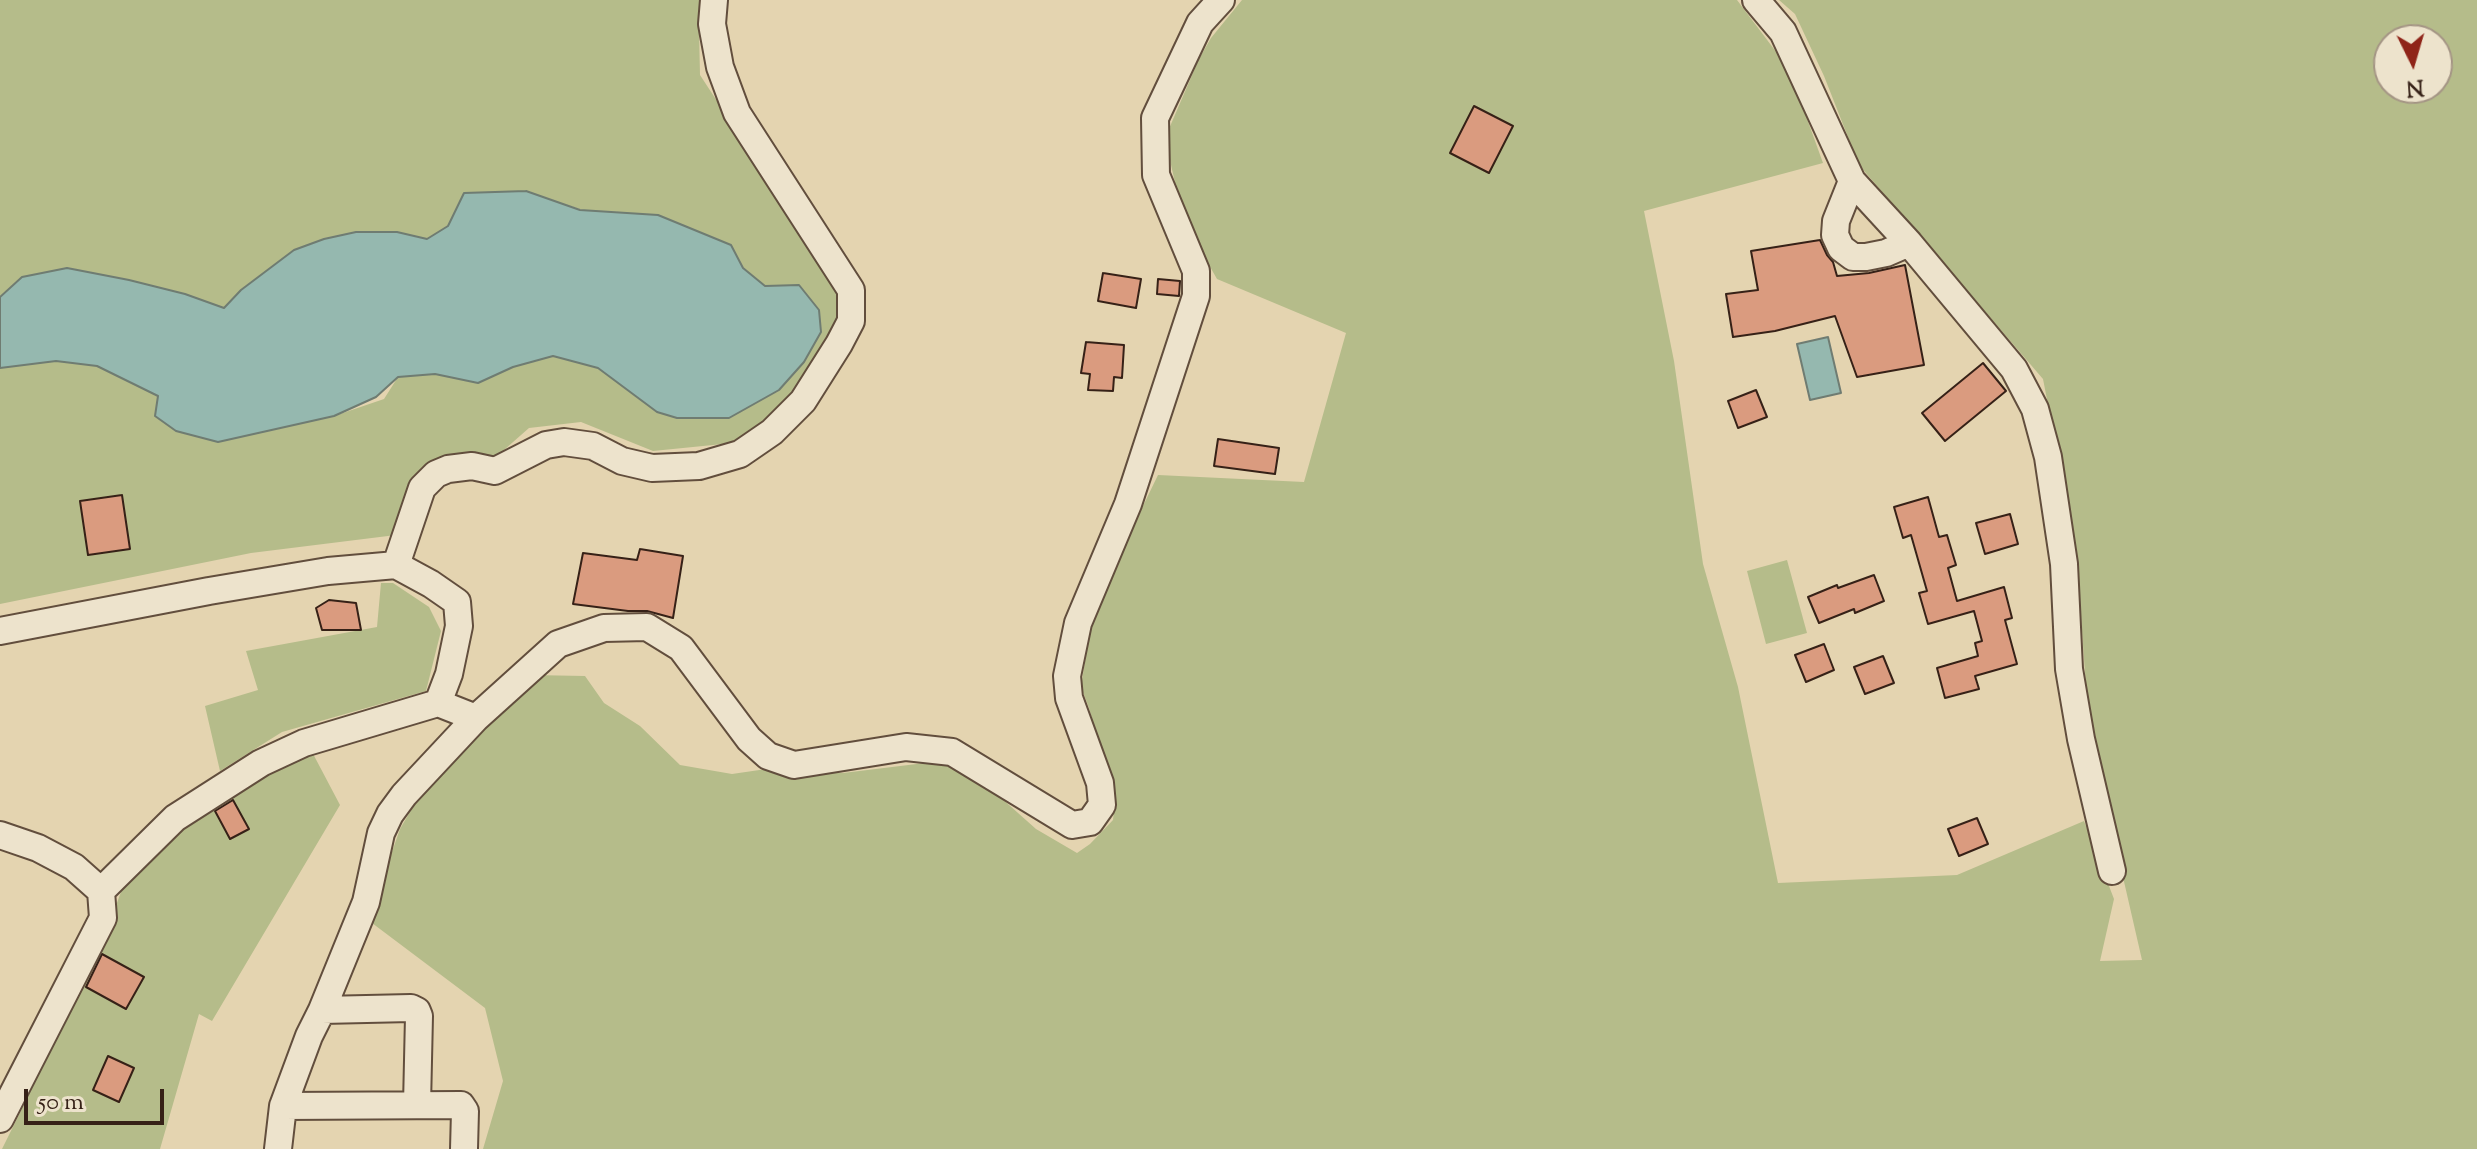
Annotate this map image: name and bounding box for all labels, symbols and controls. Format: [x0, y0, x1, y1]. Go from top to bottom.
north arrow [2373, 24, 2453, 104]
text: N [2405, 69, 2425, 103]
scale bar [28, 1073, 168, 1123]
text: 50 m [38, 1086, 84, 1120]

